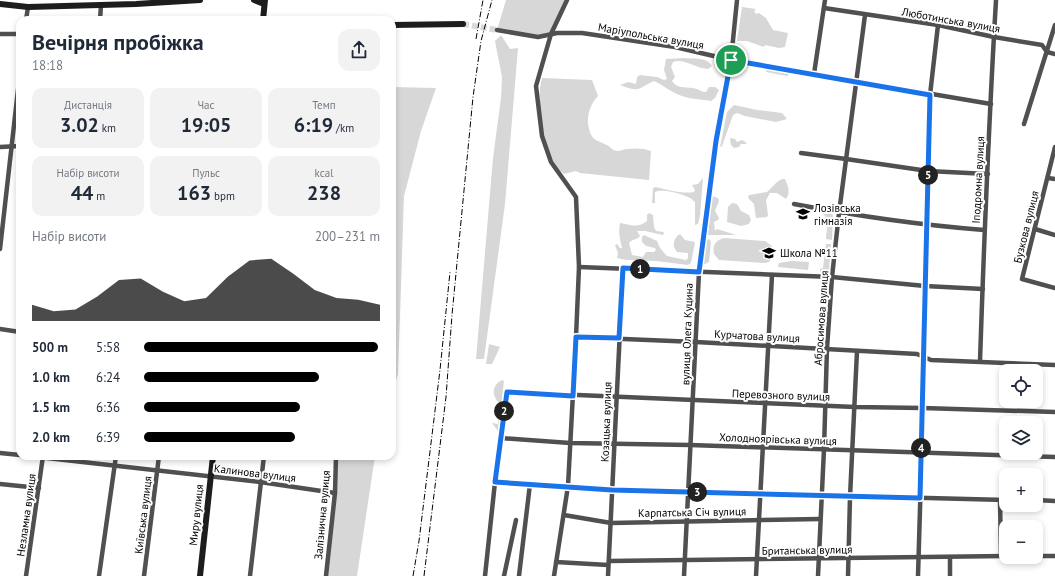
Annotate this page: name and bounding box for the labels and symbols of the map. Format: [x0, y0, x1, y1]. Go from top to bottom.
street label: Люботинська вулиця [900, 4, 1001, 36]
street label: Маріупольська вулиця [597, 20, 705, 52]
pin [714, 43, 748, 77]
street label: Іподромна вулиця [969, 136, 987, 224]
pin: 5 [918, 165, 938, 185]
street label: Бузкова вулиця [1010, 189, 1042, 265]
place label: Лозівська гімназія [813, 201, 861, 228]
school or university icon: Лозівська гімназія [795, 206, 811, 222]
school or university icon: Школа №11 [761, 245, 777, 261]
place label: Школа №11 [780, 246, 838, 260]
pin: 1 [630, 259, 650, 279]
street label: Абросимова вулиця [811, 270, 831, 366]
street label: вулиця Олега Куцина [678, 283, 696, 385]
street label: Курчатова вулиця [714, 327, 800, 345]
street label: Козацька вулиця [598, 382, 614, 462]
street label: Перевозного вулиця [732, 386, 830, 404]
pin: 2 [494, 401, 514, 421]
street label: Холодноярівська вулиця [719, 430, 837, 448]
pin: 4 [911, 438, 931, 458]
street label: Калинова вулиця [213, 461, 297, 485]
street label: Залізнична вулиця [311, 470, 333, 560]
street label: Незламна вулиця [13, 473, 39, 557]
street label: Київська вулиця [131, 475, 155, 555]
pin: 3 [687, 482, 707, 502]
street label: Миру вулиця [186, 484, 206, 546]
street label: Карпатська Січ вулиця [638, 504, 746, 520]
street label: Британська вулиця [762, 542, 852, 558]

